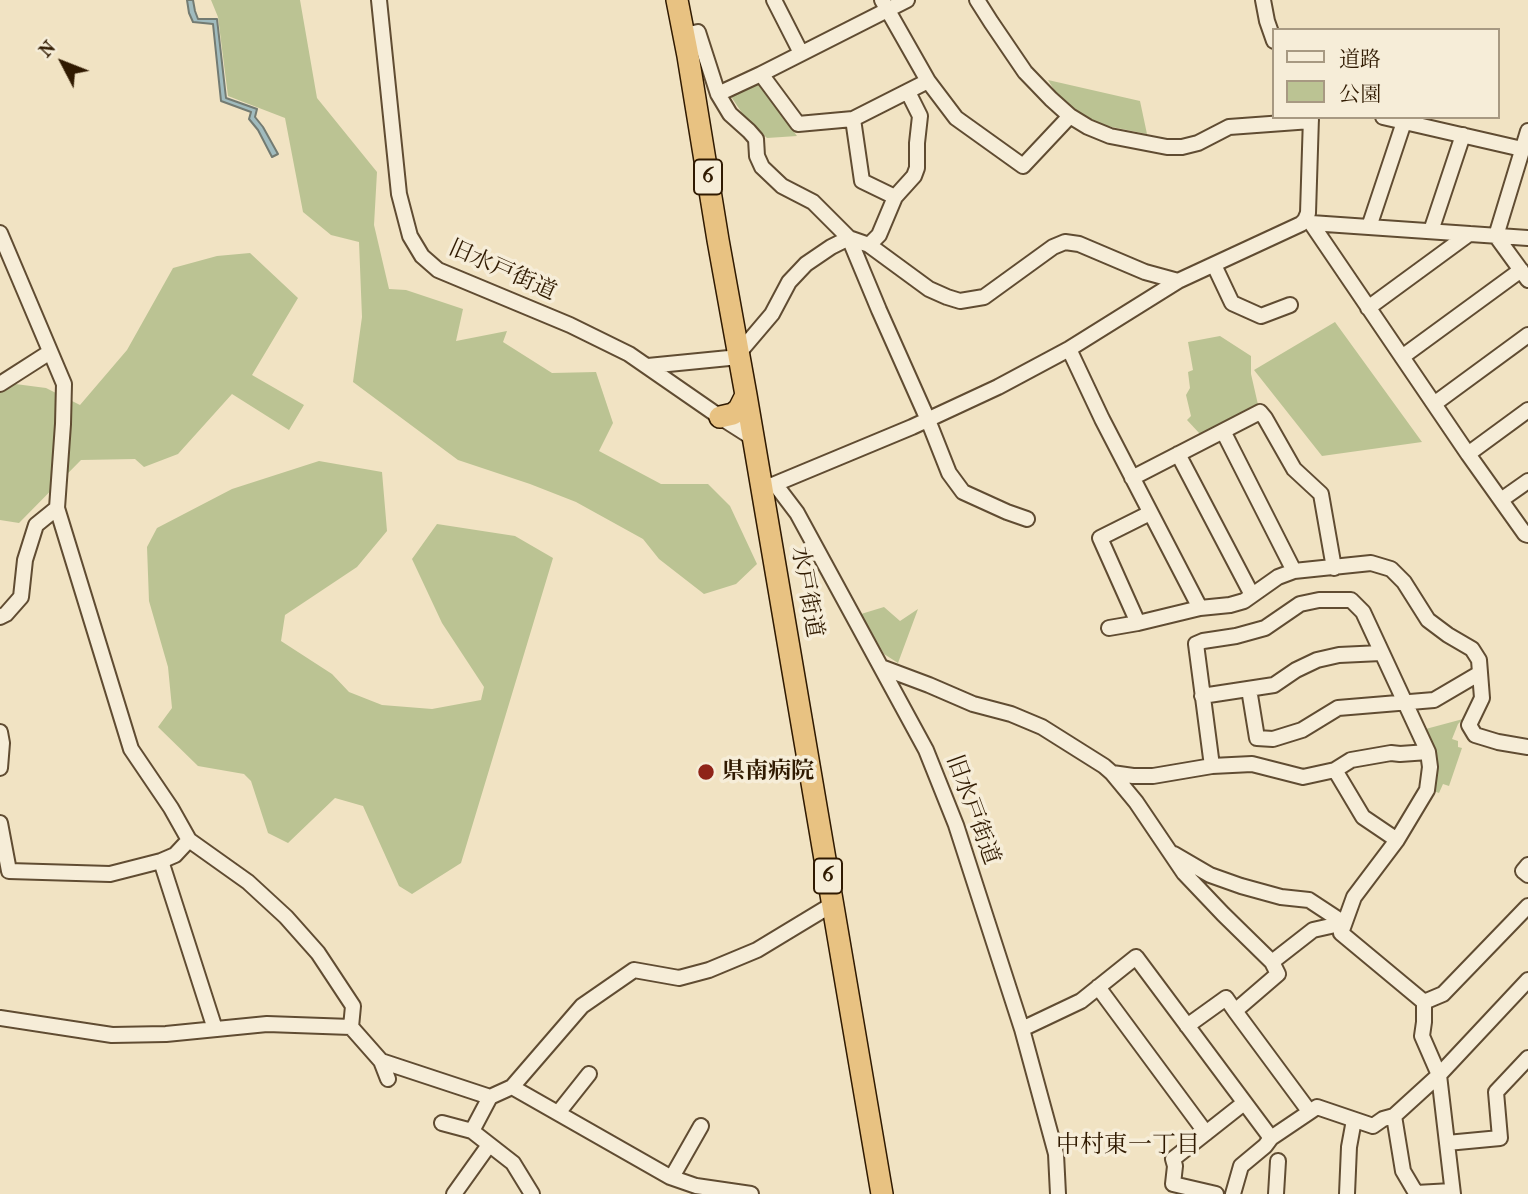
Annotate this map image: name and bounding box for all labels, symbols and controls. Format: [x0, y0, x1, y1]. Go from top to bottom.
north arrow [28, 28, 98, 98]
legend [1272, 28, 1500, 119]
text: N [34, 36, 60, 62]
text: 道路 [1339, 47, 1381, 71]
text: 公園 [1339, 82, 1381, 106]
road number: 6 [694, 160, 722, 194]
street label: 旧水戸街道 [444, 235, 560, 307]
street label: 水戸街道 [784, 544, 828, 640]
street label: 旧水戸街道 [939, 751, 1005, 869]
place label: 県南病院 [722, 758, 814, 786]
marker: 県南病院 [696, 762, 716, 782]
road number: 6 [814, 858, 842, 894]
district label: 中村東一丁目 [1056, 1132, 1200, 1160]

